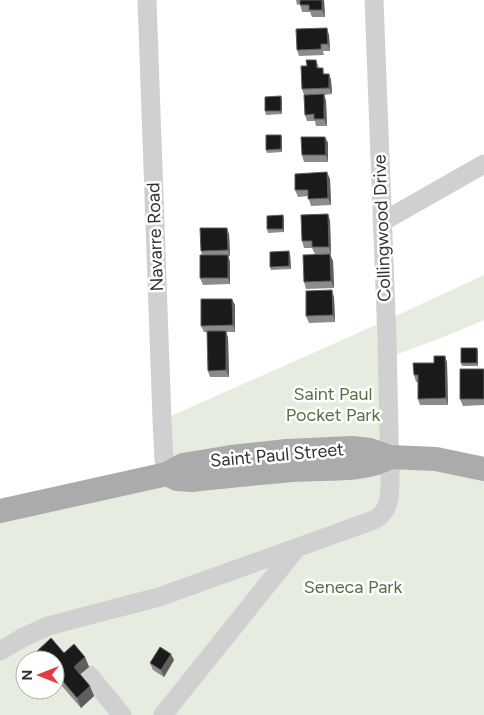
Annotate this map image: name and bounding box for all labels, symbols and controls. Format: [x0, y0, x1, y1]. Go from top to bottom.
street label: Collingwood Drive [368, 154, 396, 302]
street label: Navarre Road [142, 182, 168, 292]
park label: Saint Paul Pocket Park [286, 383, 380, 426]
street label: Saint Paul Street [209, 438, 345, 472]
park label: Seneca Park [304, 576, 402, 598]
north arrow [15, 650, 65, 700]
text: N [19, 670, 36, 680]

